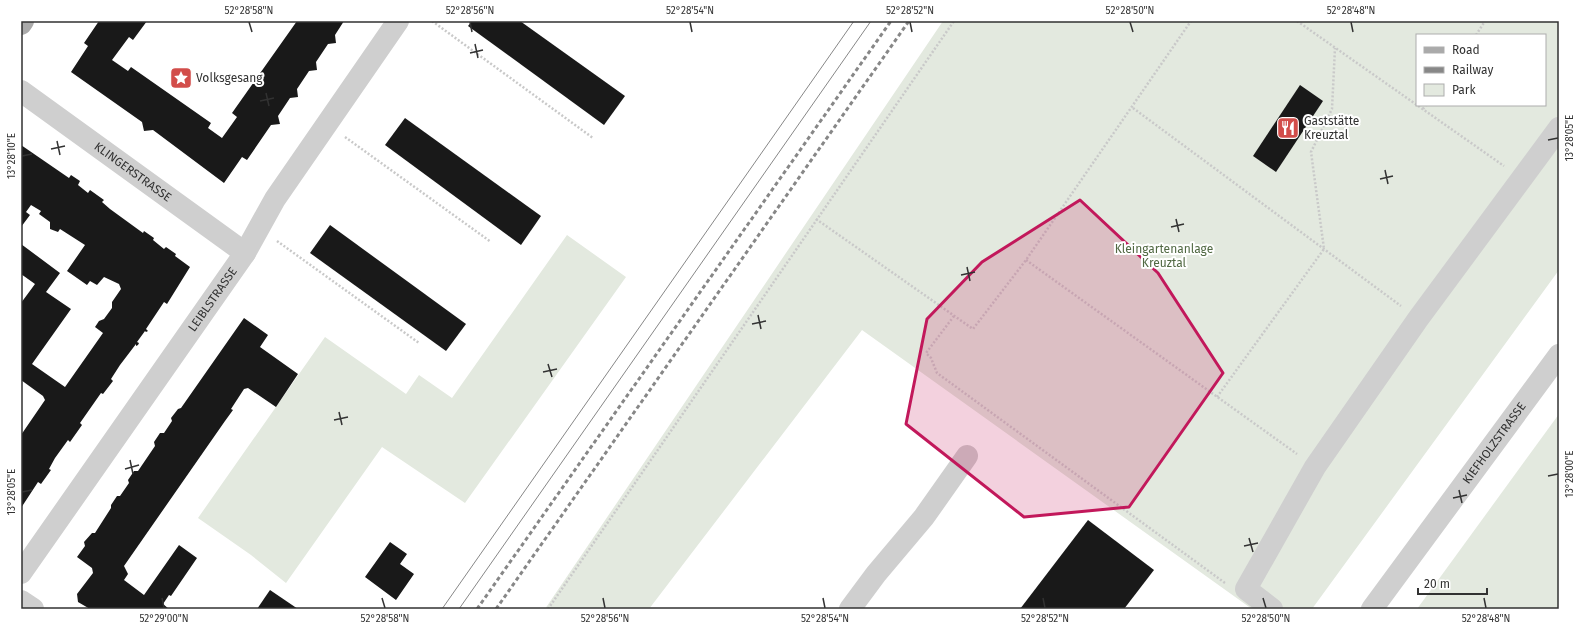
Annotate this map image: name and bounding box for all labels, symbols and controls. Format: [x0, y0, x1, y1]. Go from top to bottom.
text: 52°28'58"N [225, 5, 273, 17]
text: 52°28'56"N [446, 5, 494, 17]
text: 52°28'54"N [666, 5, 714, 17]
text: 52°28'52"N [886, 5, 934, 17]
text: 52°28'50"N [1106, 5, 1154, 17]
text: 52°28'48"N [1327, 5, 1375, 17]
legend [1416, 34, 1546, 106]
text: Road [1452, 43, 1480, 57]
text: Railway [1452, 63, 1493, 77]
place icon: Volksgesang [168, 65, 194, 91]
place label: Volksgesang [196, 71, 263, 85]
text: Park [1452, 83, 1476, 97]
place label: Gaststätte Kreuztal [1304, 114, 1359, 142]
restaurant icon: Gaststätte Kreuztal [1275, 115, 1301, 141]
text: 13°28'05"E [1564, 115, 1576, 161]
text: 13°28'10"E [6, 133, 18, 179]
street label: KLINGERSTRASSE [91, 139, 174, 205]
park label: Kleingartenanlage Kreuztal [1115, 242, 1213, 270]
street label: LEIBLSTRASSE [185, 265, 240, 334]
street label: KIEFHOLZSTRASSE [1460, 400, 1529, 487]
text: 13°28'00"E [1564, 450, 1576, 498]
text: 13°28'05"E [6, 469, 18, 515]
scale bar [1418, 570, 1487, 596]
text: 20 m [1424, 577, 1450, 591]
text: 52°29'00"N [139, 613, 189, 625]
text: 52°28'58"N [361, 613, 409, 625]
text: 52°28'56"N [581, 613, 629, 625]
text: 52°28'54"N [801, 613, 849, 625]
text: 52°28'52"N [1021, 613, 1069, 625]
text: 52°28'50"N [1242, 613, 1290, 625]
text: 52°28'48"N [1462, 613, 1510, 625]

